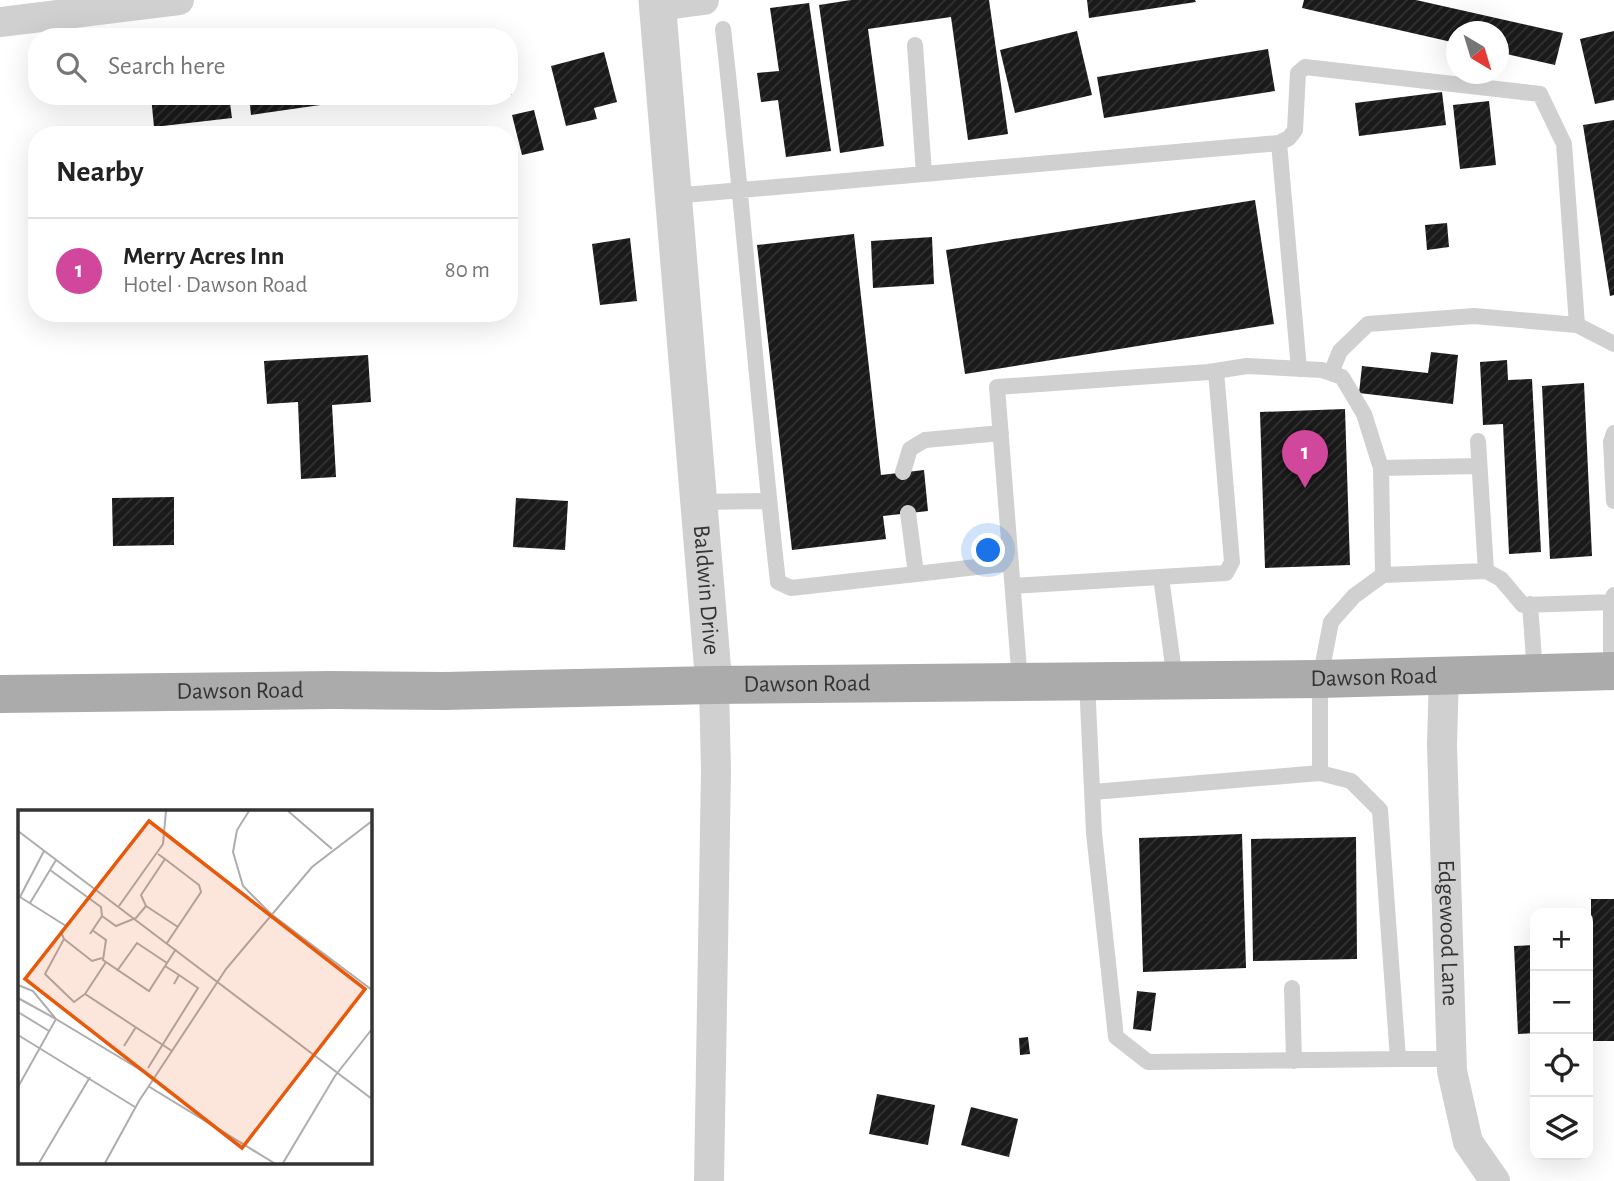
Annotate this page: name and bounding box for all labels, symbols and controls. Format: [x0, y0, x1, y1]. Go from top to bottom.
north arrow [1446, 21, 1509, 84]
search box [28, 28, 518, 105]
icon: search [52, 48, 90, 86]
text: Search here [108, 53, 226, 79]
text: Nearby [56, 157, 144, 187]
text: Merry Acres Inn [123, 243, 285, 269]
text: 1 [75, 259, 83, 282]
text: 80 m [445, 259, 490, 282]
text: Hotel · Dawson Road [123, 274, 307, 297]
pin: 1 [1282, 430, 1328, 488]
street label: Baldwin Drive [689, 524, 723, 656]
your location [971, 533, 1005, 567]
street label: Dawson Road [1310, 664, 1438, 691]
street label: Dawson Road [743, 671, 871, 697]
street label: Dawson Road [176, 678, 304, 704]
inset map [18, 810, 371, 1164]
street label: Edgewood Lane [1434, 859, 1462, 1006]
map controls [1530, 908, 1593, 1160]
button: + [1530, 908, 1593, 971]
button: − [1530, 971, 1593, 1034]
button: locate [1530, 1034, 1593, 1097]
button: layers [1530, 1097, 1593, 1160]

